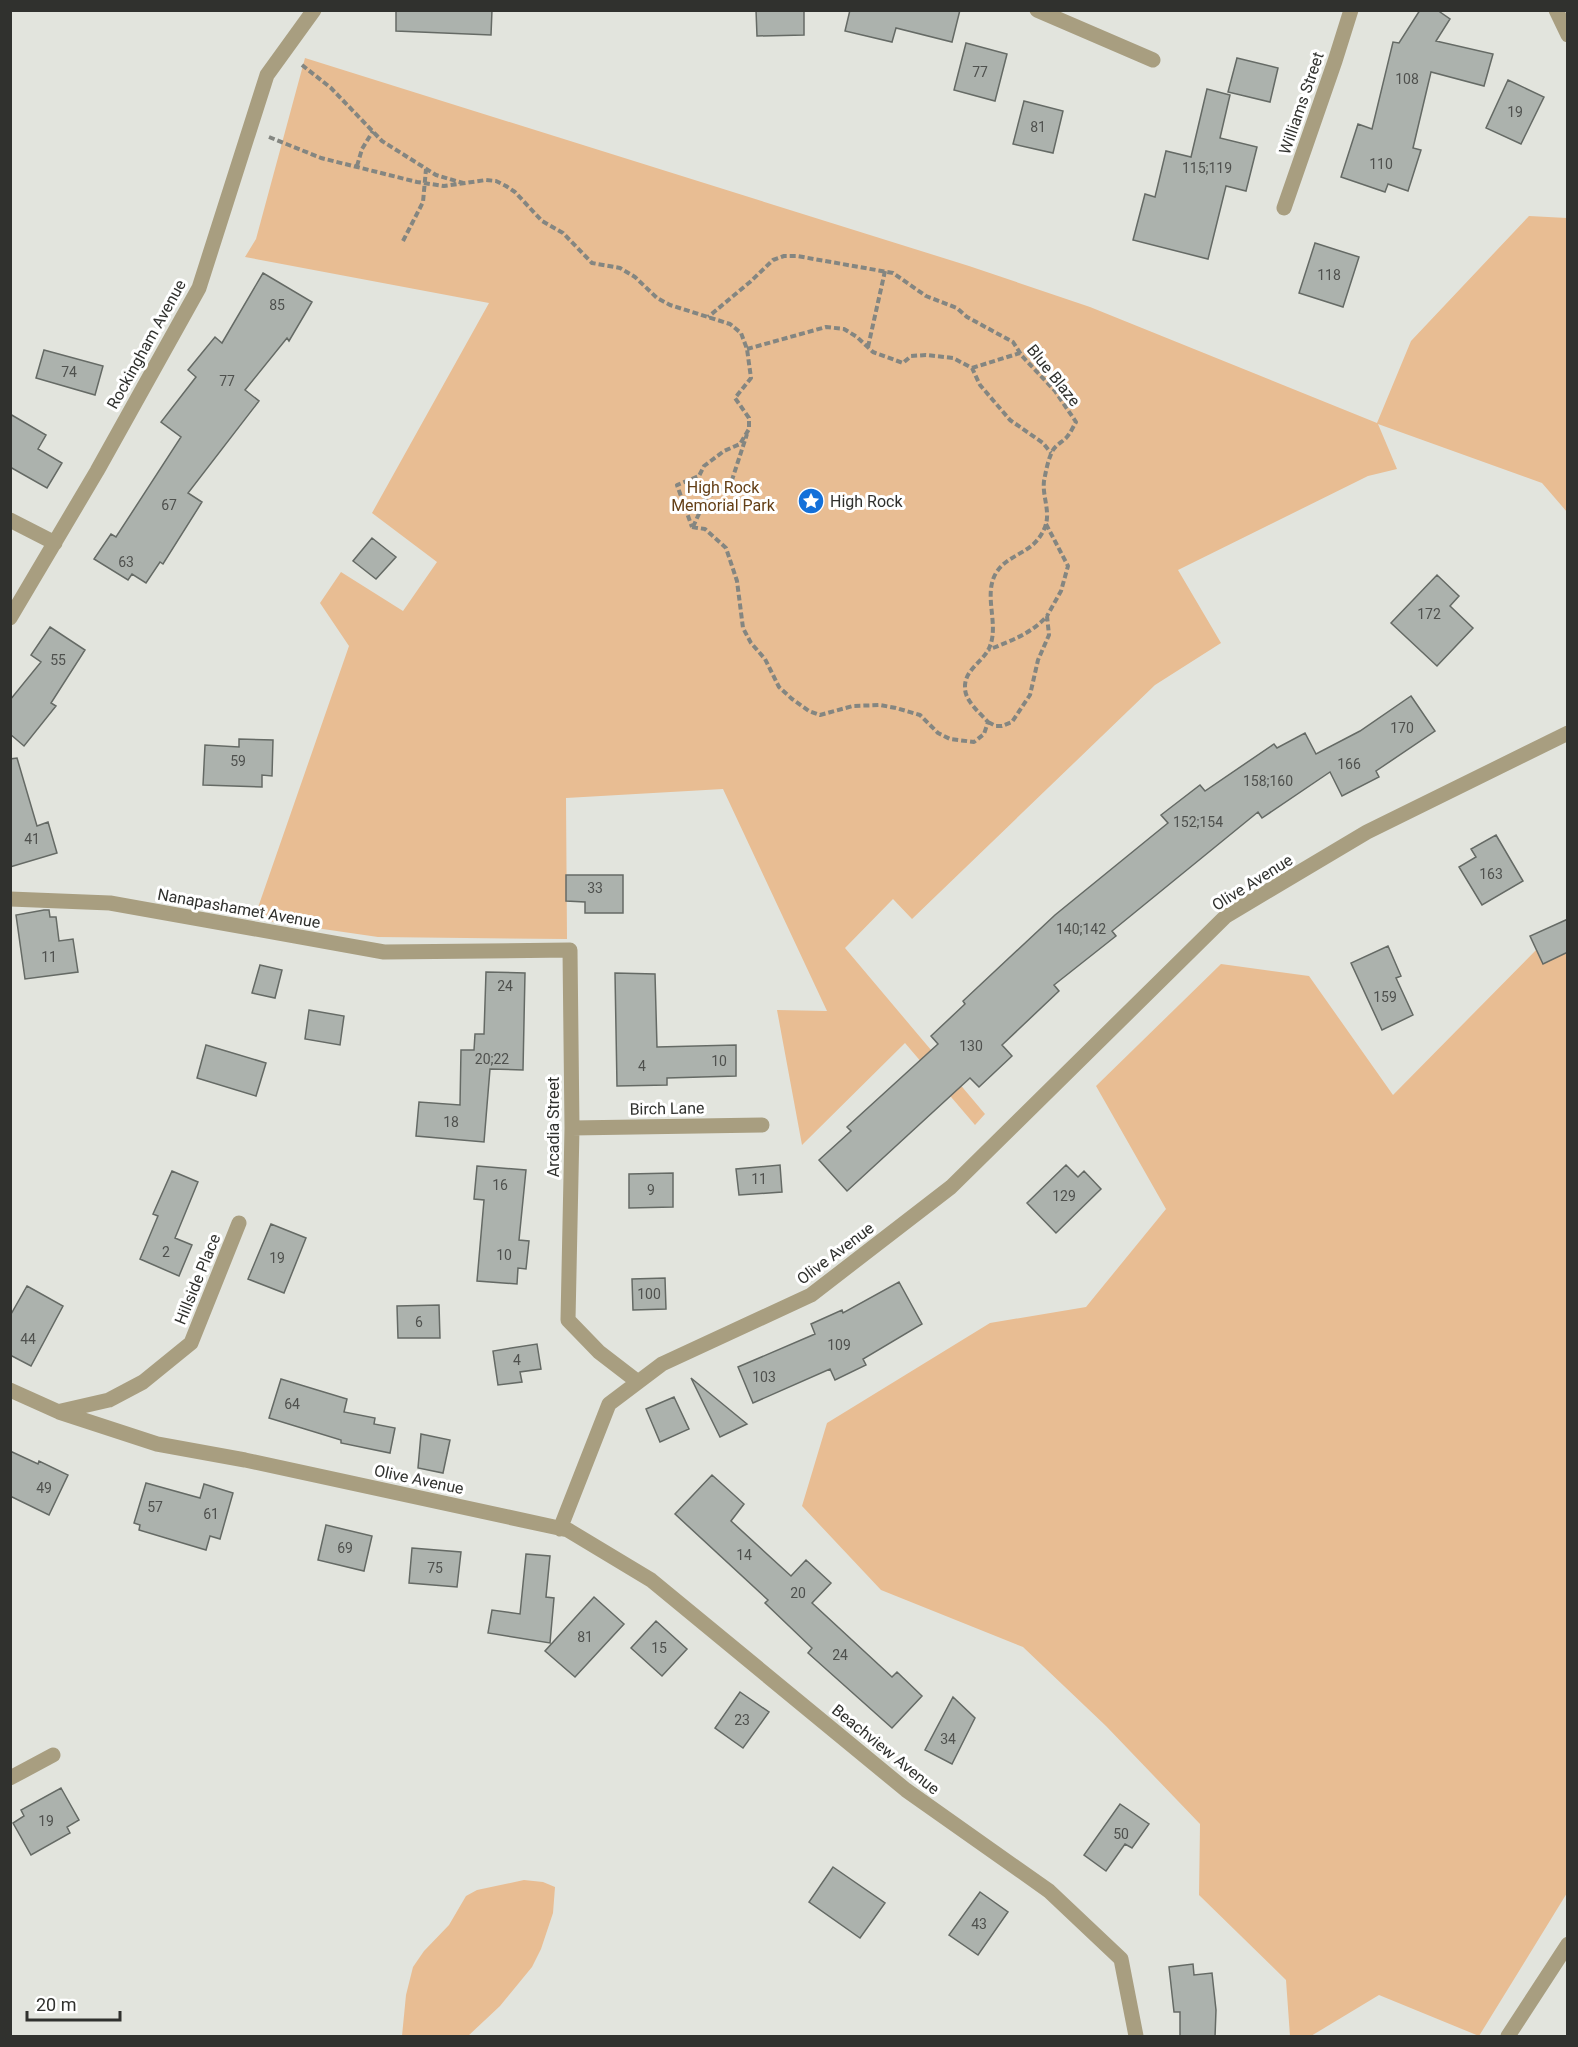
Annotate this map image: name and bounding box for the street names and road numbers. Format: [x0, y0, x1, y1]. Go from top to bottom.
street label: Williams Street [1275, 50, 1328, 157]
street label: Rockingham Avenue [103, 276, 190, 412]
street label: Blue Blaze [1023, 341, 1084, 410]
street label: Olive Avenue [1209, 850, 1296, 915]
street label: Nanapashamet Avenue [156, 885, 322, 932]
street label: Arcadia Street [544, 1077, 563, 1177]
street label: Birch Lane [629, 1098, 705, 1119]
street label: Olive Avenue [793, 1218, 877, 1288]
street label: Hillside Place [171, 1231, 224, 1327]
street label: Olive Avenue [372, 1461, 465, 1498]
street label: Beachview Avenue [828, 1700, 943, 1799]

